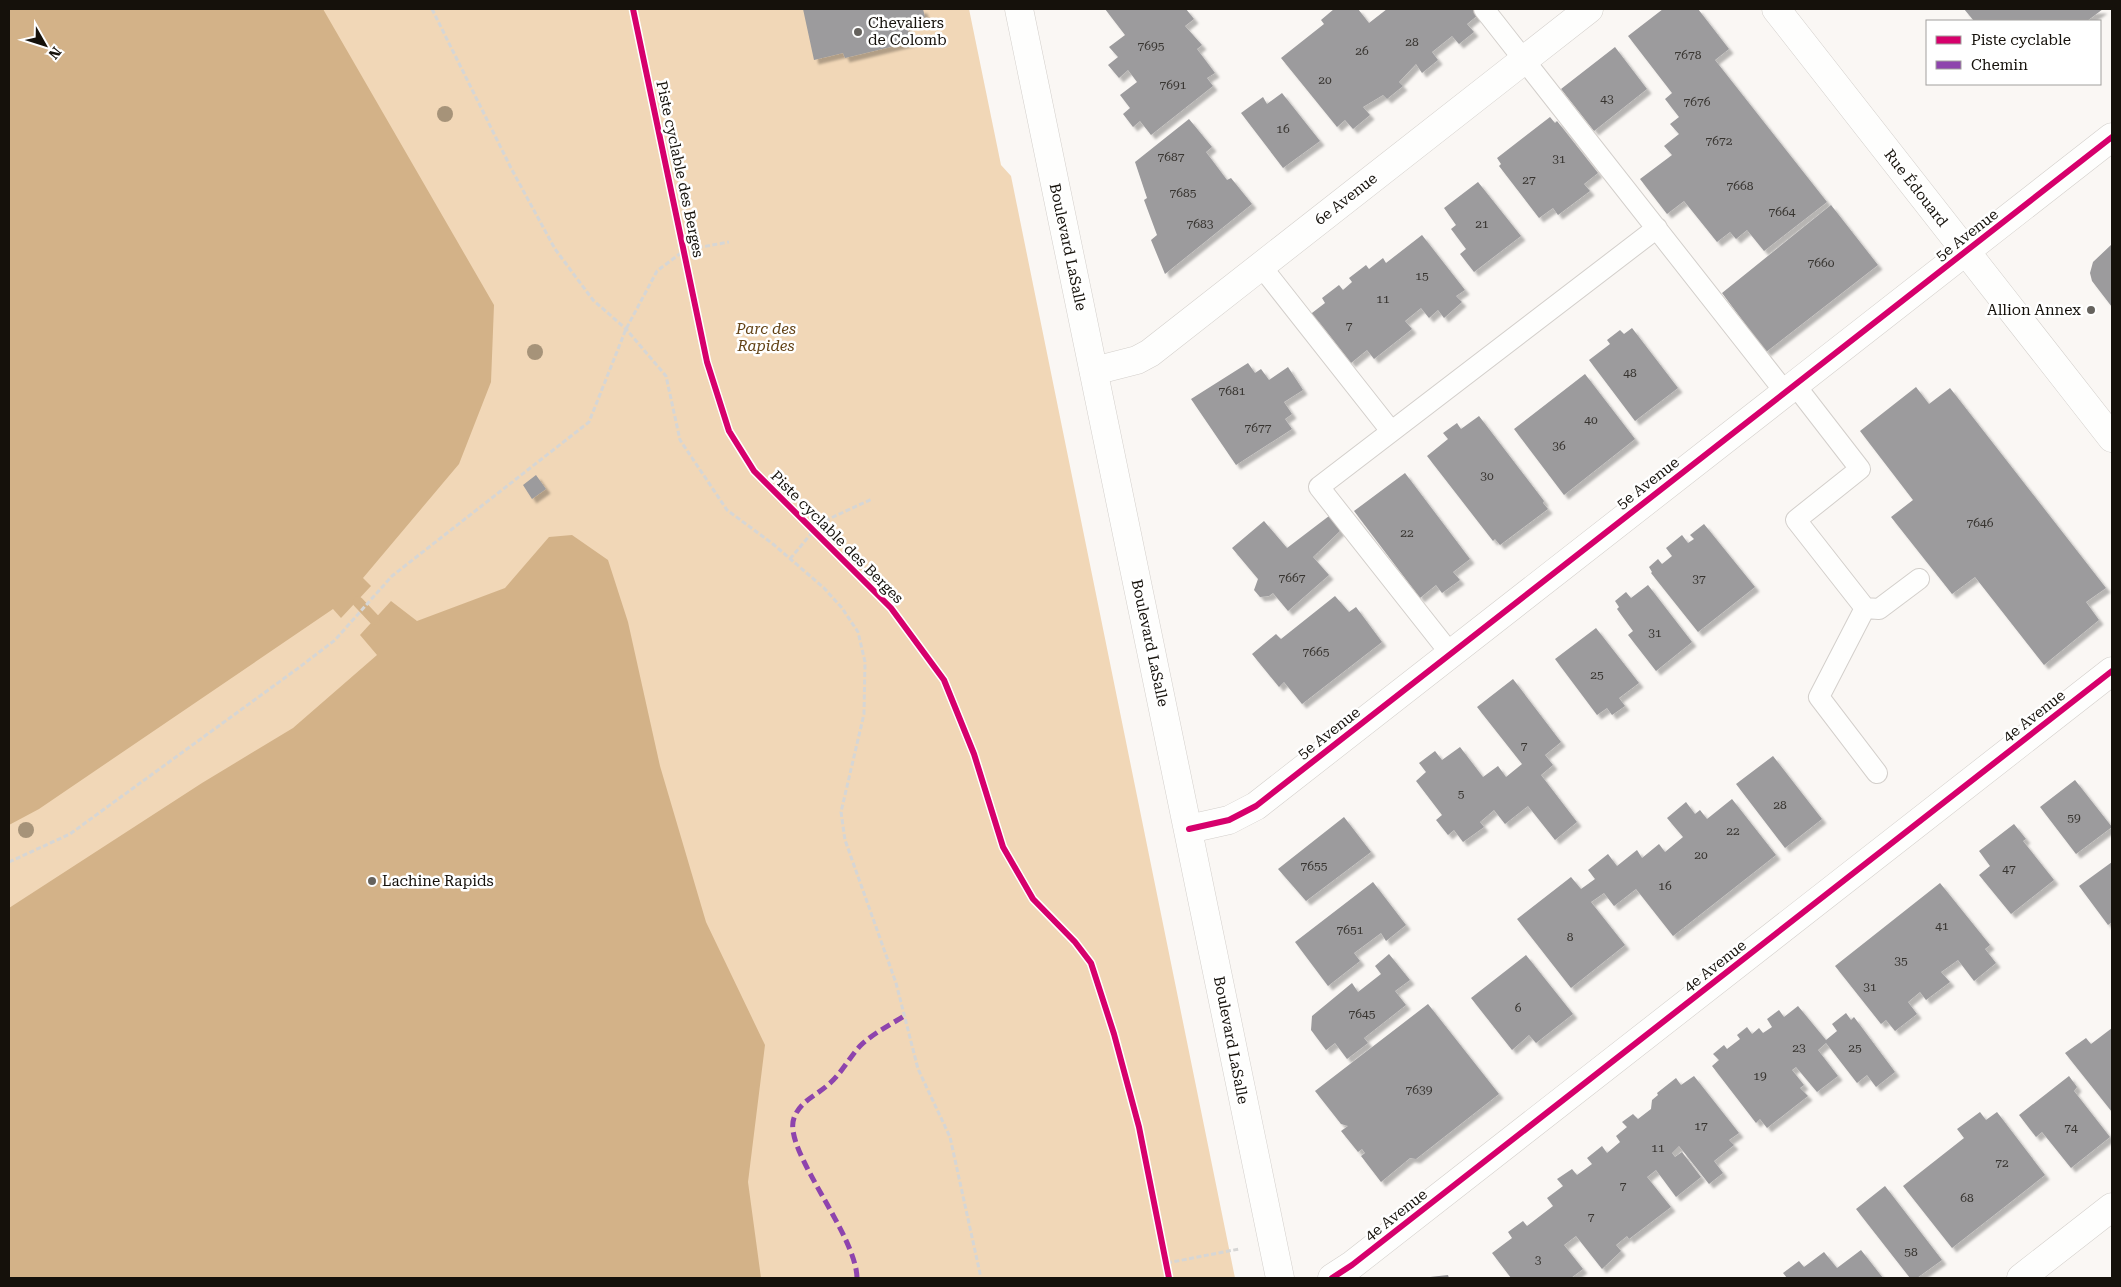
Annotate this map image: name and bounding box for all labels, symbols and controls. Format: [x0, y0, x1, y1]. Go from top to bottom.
place label: Chevaliers de Colomb [868, 14, 947, 49]
north arrow [20, 20, 70, 70]
legend [1926, 20, 2101, 85]
marker: Chevaliers de Colomb [852, 26, 864, 38]
text: Piste cyclable [1971, 31, 2071, 49]
house number: 28 [1405, 35, 1419, 49]
house number: 7695 [1138, 39, 1165, 53]
text: N [45, 44, 65, 63]
house number: 26 [1355, 44, 1369, 58]
house number: 7678 [1675, 48, 1702, 62]
text: Chemin [1971, 56, 2028, 74]
house number: 20 [1318, 73, 1332, 87]
house number: 7691 [1160, 78, 1187, 92]
street label: Piste cyclable des Berges [652, 79, 708, 259]
house number: 43 [1600, 92, 1614, 106]
house number: 7676 [1684, 95, 1711, 109]
house number: 16 [1276, 122, 1290, 136]
house number: 7672 [1706, 134, 1733, 148]
street label: Rue Édouard [1880, 146, 1952, 231]
house number: 7687 [1158, 150, 1185, 164]
house number: 31 [1552, 152, 1566, 166]
street label: 6e Avenue [1311, 169, 1381, 229]
house number: 27 [1522, 173, 1536, 187]
house number: 7668 [1727, 179, 1754, 193]
street label: Boulevard LaSalle [1046, 182, 1090, 312]
house number: 7685 [1170, 186, 1197, 200]
house number: 7664 [1769, 205, 1796, 219]
street label: 5e Avenue [1932, 205, 2002, 265]
house number: 7683 [1187, 217, 1214, 231]
house number: 21 [1475, 217, 1489, 231]
house number: 7660 [1808, 256, 1835, 270]
house number: 15 [1415, 269, 1429, 283]
house number: 11 [1376, 292, 1390, 306]
place label: Allion Annex [1987, 301, 2081, 319]
marker: Allion Annex [2085, 304, 2097, 316]
house number: 7 [1346, 319, 1353, 333]
park label: Parc des Rapides [735, 320, 796, 355]
house number: 48 [1623, 366, 1637, 380]
house number: 7681 [1219, 384, 1246, 398]
house number: 40 [1584, 413, 1598, 427]
house number: 7677 [1245, 421, 1272, 435]
house number: 36 [1552, 439, 1566, 453]
street label: 5e Avenue [1613, 453, 1683, 513]
street label: Piste cyclable des Berges [767, 467, 907, 607]
house number: 30 [1480, 469, 1494, 483]
house number: 7646 [1967, 516, 1994, 530]
house number: 22 [1400, 526, 1414, 540]
house number: 7667 [1279, 571, 1306, 585]
house number: 37 [1692, 572, 1706, 586]
street label: Boulevard LaSalle [1128, 578, 1172, 708]
house number: 31 [1648, 626, 1662, 640]
house number: 7665 [1303, 645, 1330, 659]
house number: 25 [1590, 668, 1604, 682]
street label: 4e Avenue [1999, 686, 2069, 746]
street label: 5e Avenue [1294, 703, 1364, 763]
house number: 7 [1521, 739, 1528, 753]
house number: 5 [1458, 787, 1465, 801]
house number: 28 [1773, 798, 1787, 812]
house number: 59 [2067, 811, 2081, 825]
house number: 22 [1726, 824, 1740, 838]
house number: 20 [1694, 848, 1708, 862]
house number: 7655 [1301, 859, 1328, 873]
house number: 47 [2002, 862, 2016, 876]
place label: Lachine Rapids [382, 872, 494, 890]
marker: Lachine Rapids [366, 875, 378, 887]
house number: 16 [1658, 879, 1672, 893]
house number: 41 [1935, 919, 1949, 933]
house number: 7651 [1337, 923, 1364, 937]
house number: 8 [1567, 930, 1574, 944]
street label: 4e Avenue [1680, 936, 1750, 996]
house number: 35 [1894, 954, 1908, 968]
street label: Boulevard LaSalle [1210, 974, 1252, 1106]
house number: 31 [1863, 980, 1877, 994]
house number: 6 [1515, 1001, 1522, 1015]
house number: 7645 [1349, 1007, 1376, 1021]
house number: 23 [1792, 1041, 1806, 1055]
house number: 25 [1848, 1041, 1862, 1055]
house number: 19 [1753, 1069, 1767, 1083]
house number: 7639 [1406, 1083, 1433, 1097]
house number: 17 [1694, 1119, 1708, 1133]
house number: 74 [2064, 1121, 2078, 1135]
house number: 11 [1651, 1141, 1665, 1155]
house number: 72 [1995, 1156, 2009, 1170]
house number: 7 [1620, 1179, 1627, 1193]
street label: 4e Avenue [1361, 1185, 1431, 1245]
house number: 68 [1960, 1191, 1974, 1205]
house number: 7 [1588, 1210, 1595, 1224]
house number: 58 [1904, 1245, 1918, 1259]
house number: 3 [1535, 1253, 1542, 1267]

